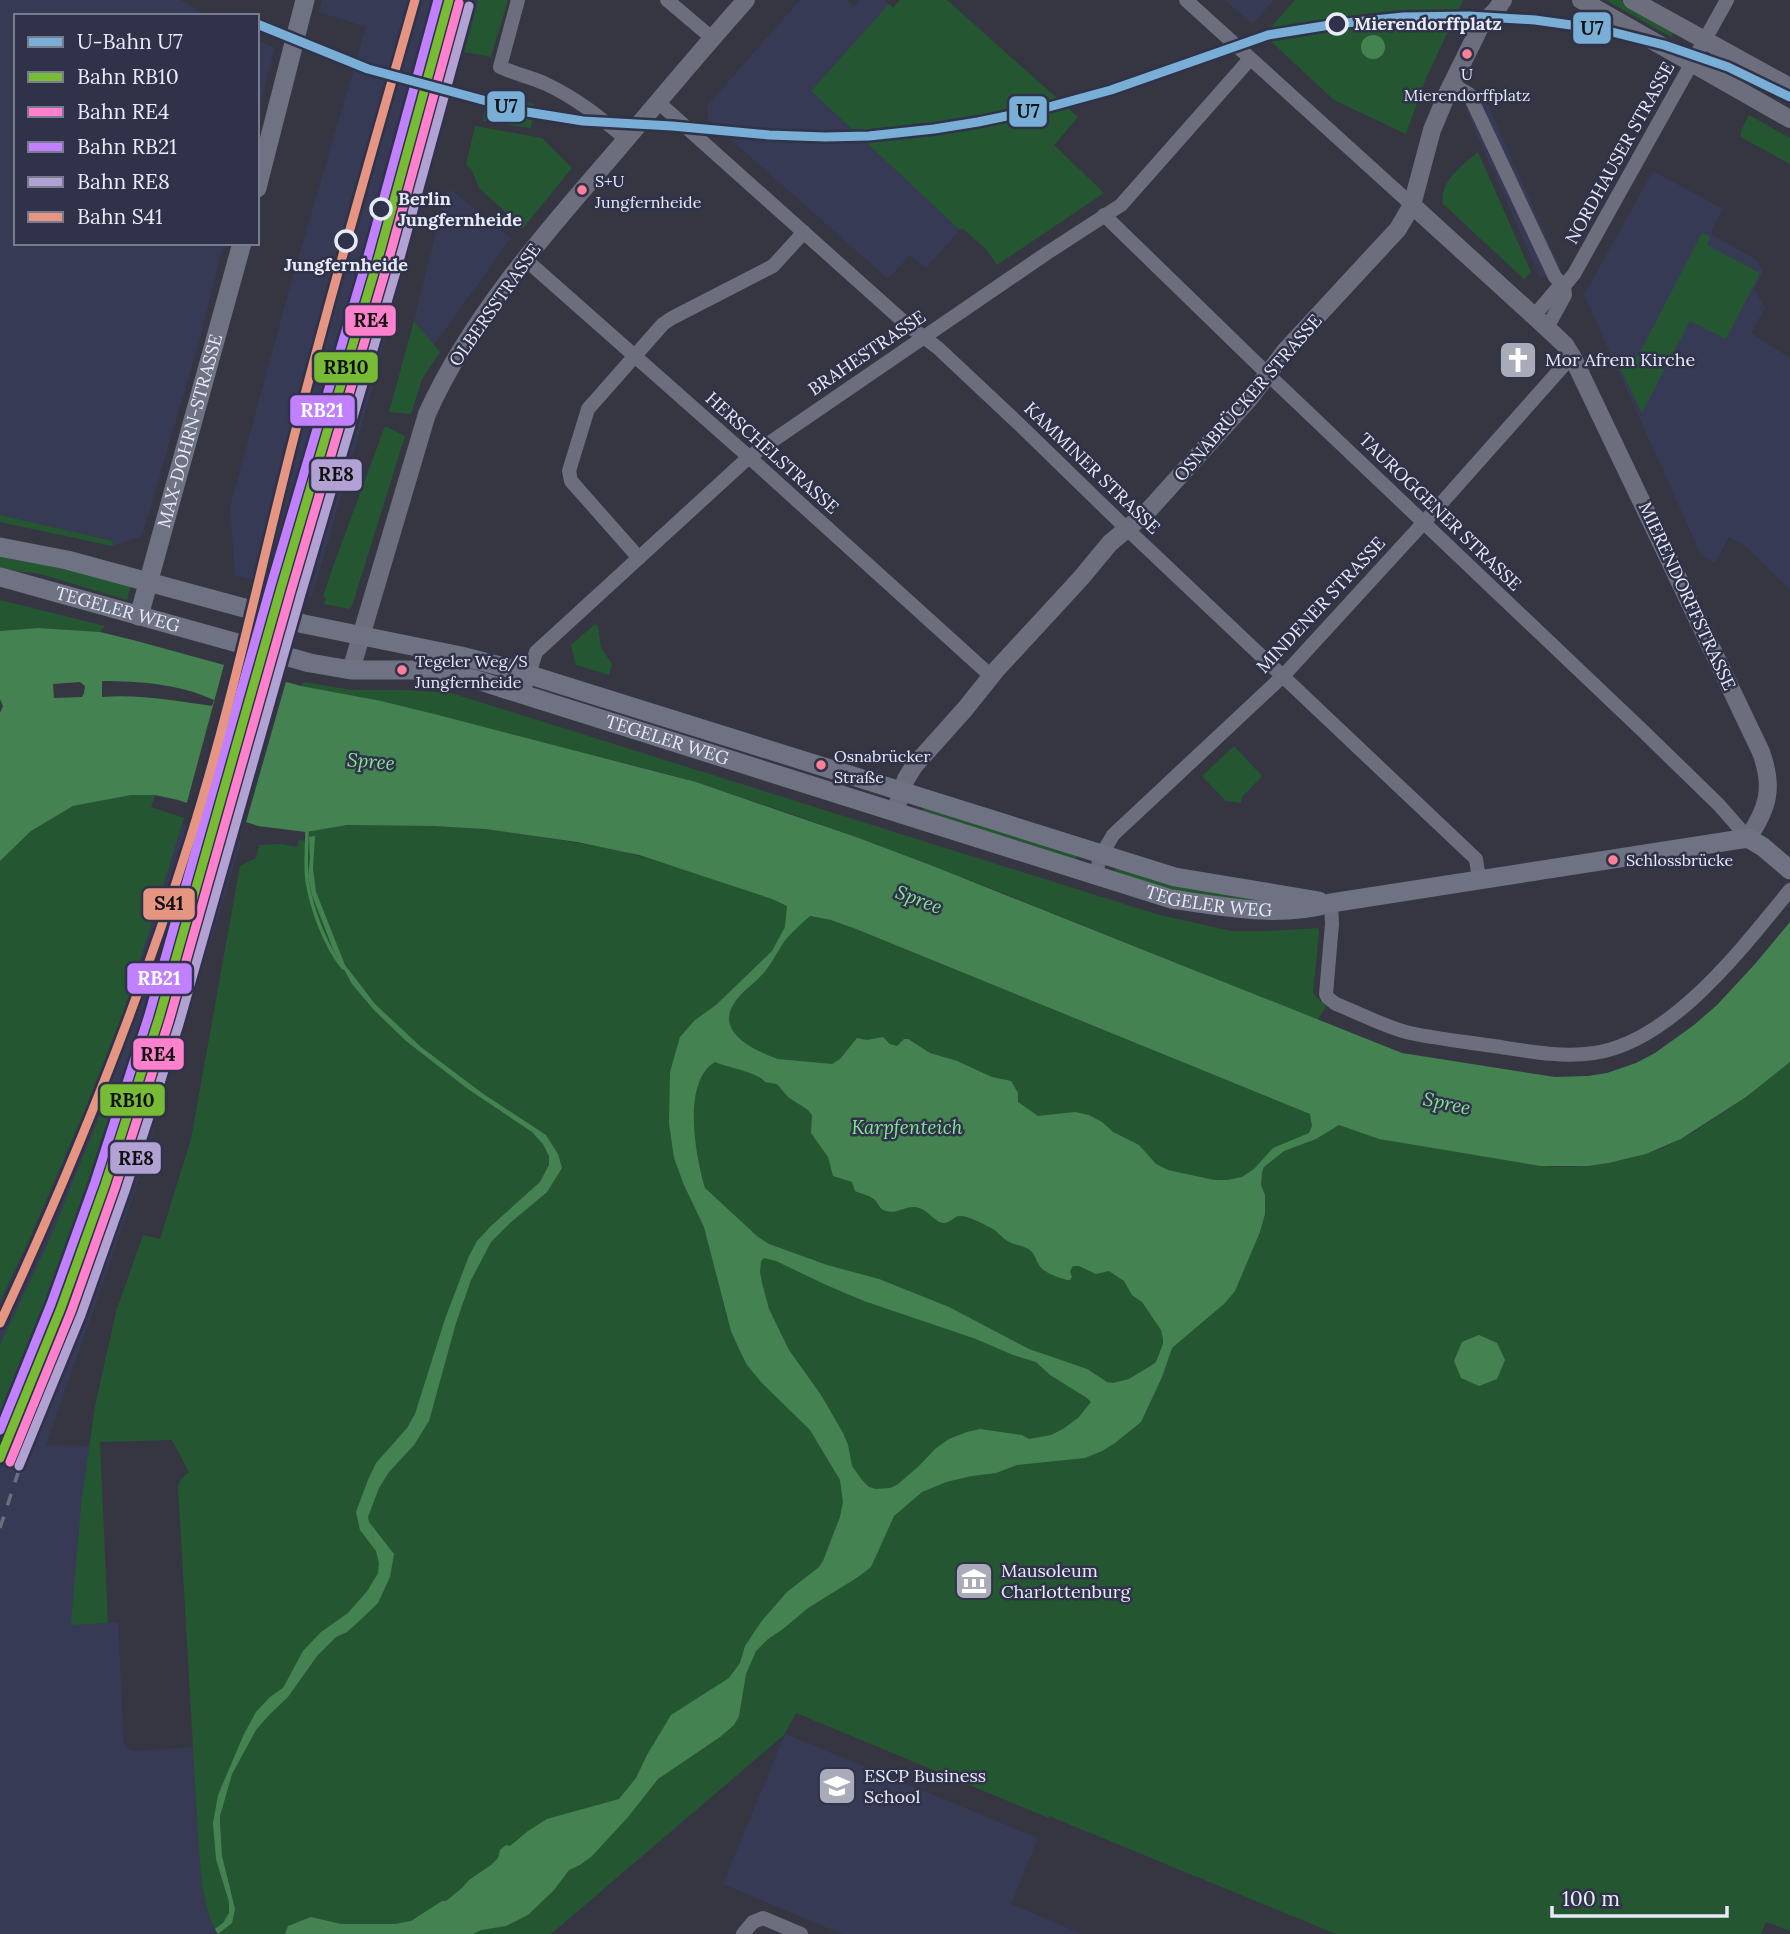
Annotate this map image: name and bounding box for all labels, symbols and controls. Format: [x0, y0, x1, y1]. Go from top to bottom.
line badge: U7 [1572, 11, 1612, 45]
place label: Mierendorffplatz [1354, 12, 1502, 35]
marker: Mierendorffplatz [1326, 13, 1348, 35]
legend [14, 14, 259, 245]
text: U7 [1580, 16, 1604, 40]
text: U-Bahn U7 [77, 28, 183, 55]
marker: U Mierendorffplatz [1460, 47, 1474, 61]
street label: NORDHAUSER STRASSE [1560, 58, 1679, 248]
text: Bahn RB10 [77, 63, 179, 90]
place label: U Mierendorffplatz [1404, 64, 1530, 105]
line badge: U7 [486, 90, 526, 123]
text: U7 [494, 94, 518, 118]
line badge: U7 [1008, 95, 1048, 128]
text: Bahn RE4 [77, 98, 169, 125]
text: U7 [1016, 99, 1040, 123]
text: Bahn RB21 [77, 133, 177, 160]
text: Bahn RE8 [77, 168, 170, 195]
place label: S+U Jungfernheide [594, 171, 702, 212]
marker: S+U Jungfernheide [575, 183, 589, 197]
place label: Berlin Jungfernheide [398, 187, 522, 231]
marker: Berlin Jungfernheide [370, 198, 392, 220]
text: Bahn S41 [77, 203, 163, 230]
marker: Jungfernheide [335, 230, 357, 252]
street label: OLBERSSTRASSE [444, 239, 546, 371]
place label: Jungfernheide [284, 253, 408, 276]
line badge: RE4 [344, 304, 397, 337]
street label: BRAHESTRASSE [804, 305, 930, 400]
text: RE4 [353, 308, 389, 332]
street label: OSNABRÜCKER STRASSE [1169, 309, 1327, 486]
street label: MAX-DOHRN-STRASSE [152, 331, 227, 530]
church icon: Mor Afrem Kirche [1497, 339, 1539, 381]
place label: Mor Afrem Kirche [1545, 348, 1695, 371]
line badge: RB10 [313, 351, 379, 384]
text: RB10 [323, 355, 369, 379]
street label: HERSCHELSTRASSE [701, 387, 844, 519]
line badge: RB21 [289, 394, 356, 427]
street label: KAMMINER STRASSE [1019, 397, 1165, 539]
text: RB21 [300, 398, 344, 422]
street label: TAUROGGENER STRASSE [1354, 428, 1526, 595]
line badge: RE8 [310, 458, 363, 492]
text: RE8 [318, 462, 354, 486]
street label: MIERENDORFFSTRASSE [1634, 498, 1741, 694]
street label: MINDENER STRASSE [1251, 532, 1390, 678]
street label: TEGELER WEG [53, 581, 183, 637]
place label: Tegeler Weg/S Jungfernheide [414, 651, 528, 692]
marker: Tegeler Weg/S Jungfernheide [395, 663, 409, 677]
street label: TEGELER WEG [603, 709, 732, 770]
place label: Osnabrücker Straße [834, 746, 931, 787]
water label: Spree [346, 747, 396, 775]
marker: Osnabrücker Straße [814, 758, 828, 772]
place label: Schlossbrücke [1626, 850, 1733, 870]
marker: Schlossbrücke [1606, 853, 1620, 867]
water label: Spree [892, 879, 946, 919]
street label: TEGELER WEG [1143, 880, 1273, 922]
line badge: S41 [142, 887, 196, 921]
text: S41 [154, 891, 184, 915]
line badge: RB21 [126, 962, 193, 995]
text: RB21 [137, 966, 181, 990]
line badge: RE4 [132, 1037, 185, 1071]
text: RE4 [140, 1042, 176, 1066]
line badge: RB10 [99, 1083, 166, 1117]
water label: Spree [1421, 1086, 1473, 1120]
text: RB10 [109, 1088, 155, 1112]
water label: Karpfenteich [851, 1115, 963, 1139]
line badge: RE8 [109, 1141, 162, 1175]
text: RE8 [118, 1146, 154, 1170]
place label: Mausoleum Charlottenburg [1001, 1559, 1132, 1603]
museum icon: Mausoleum Charlottenburg [953, 1560, 995, 1602]
place label: ESCP Business School [864, 1764, 986, 1808]
school or university icon: ESCP Business School [816, 1765, 858, 1807]
scale bar [1552, 1874, 1727, 1918]
text: 100 m [1562, 1885, 1620, 1912]

